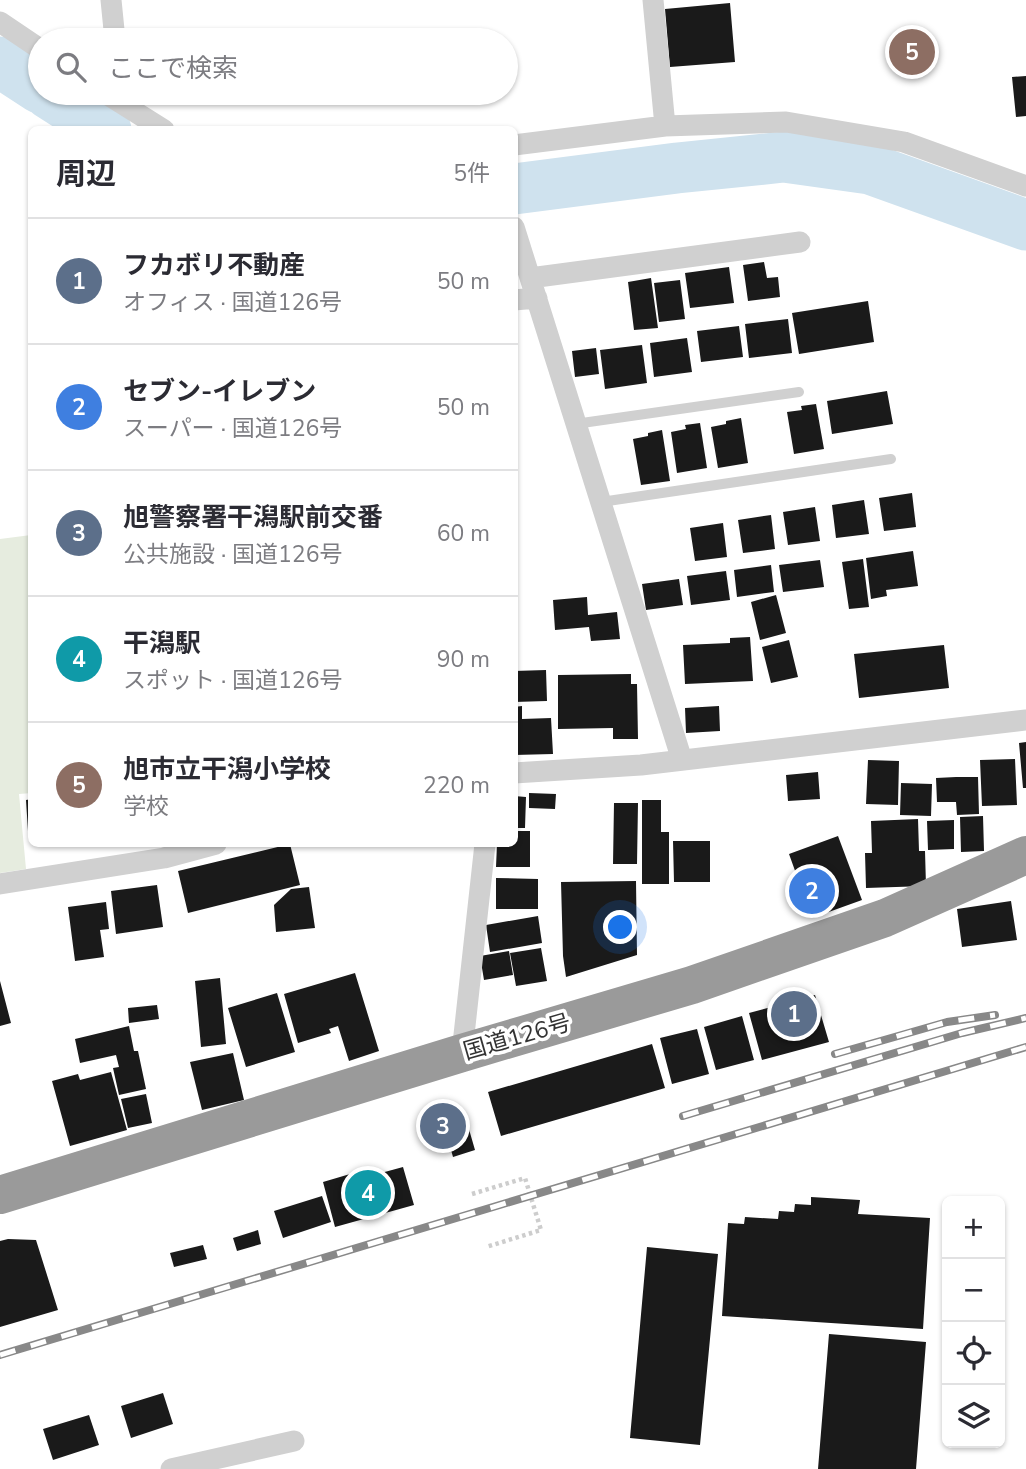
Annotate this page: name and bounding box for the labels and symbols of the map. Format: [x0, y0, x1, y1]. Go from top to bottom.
pin: 5 [889, 26, 935, 78]
pin: 2 [789, 865, 835, 917]
your location [603, 910, 637, 944]
pin: 1 [771, 988, 817, 1040]
street label: 国道126号 [460, 1007, 574, 1067]
pin: 3 [420, 1100, 466, 1152]
pin: 4 [345, 1167, 391, 1219]

